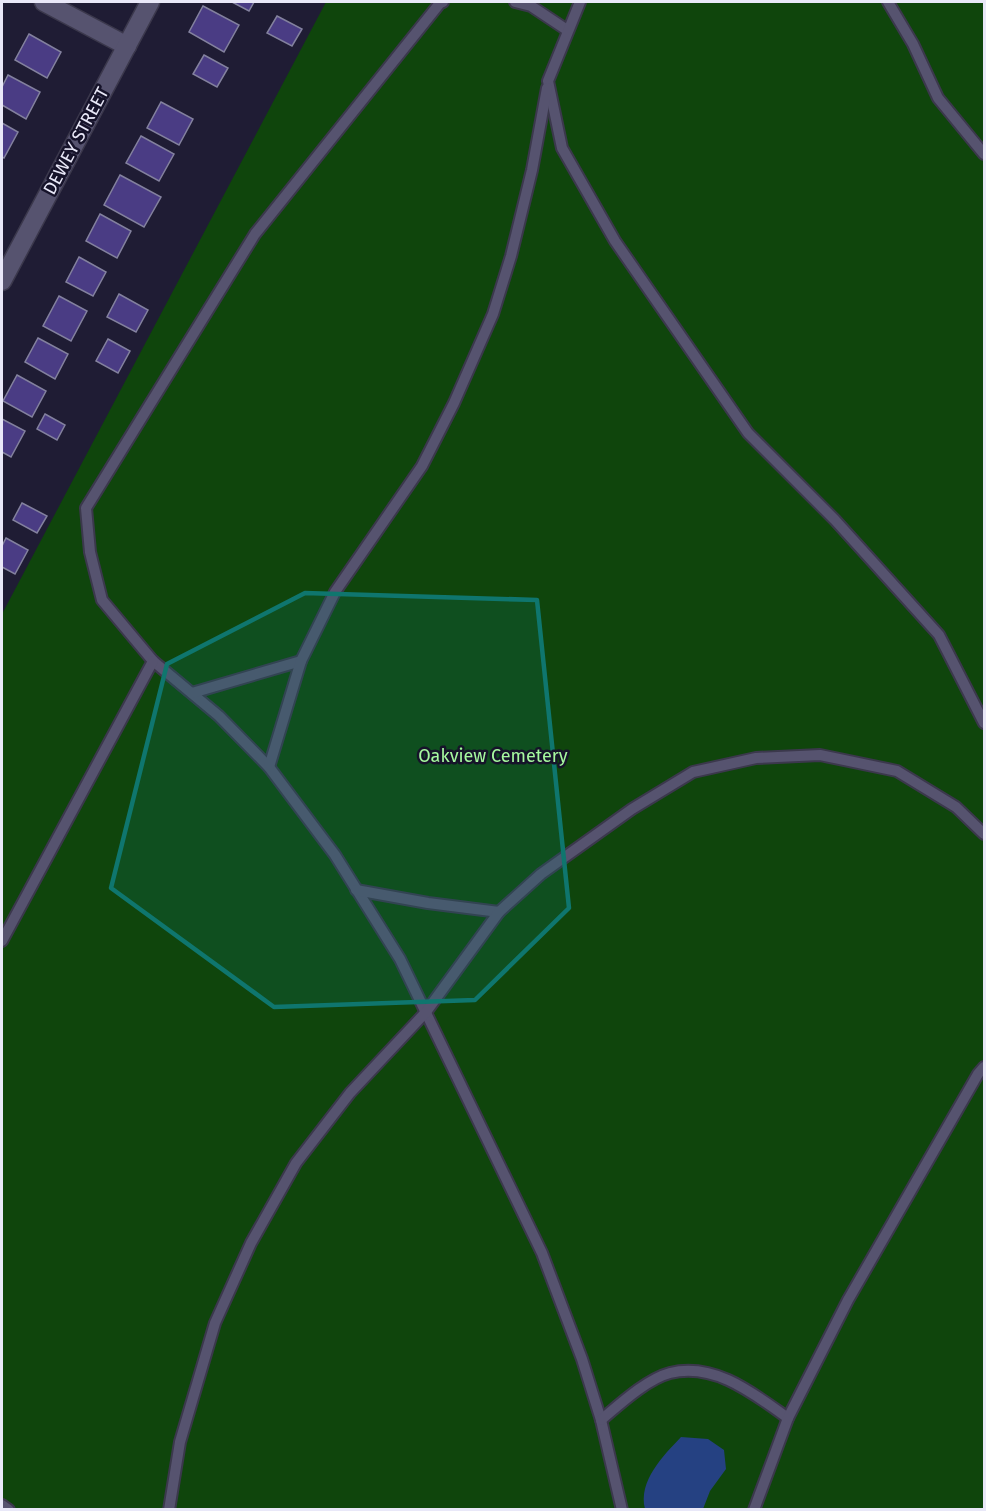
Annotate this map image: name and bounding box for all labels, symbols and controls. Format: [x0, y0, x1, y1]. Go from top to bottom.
street label: DEWEY STREET [38, 83, 114, 198]
park label: Oakview Cemetery [418, 745, 568, 767]

